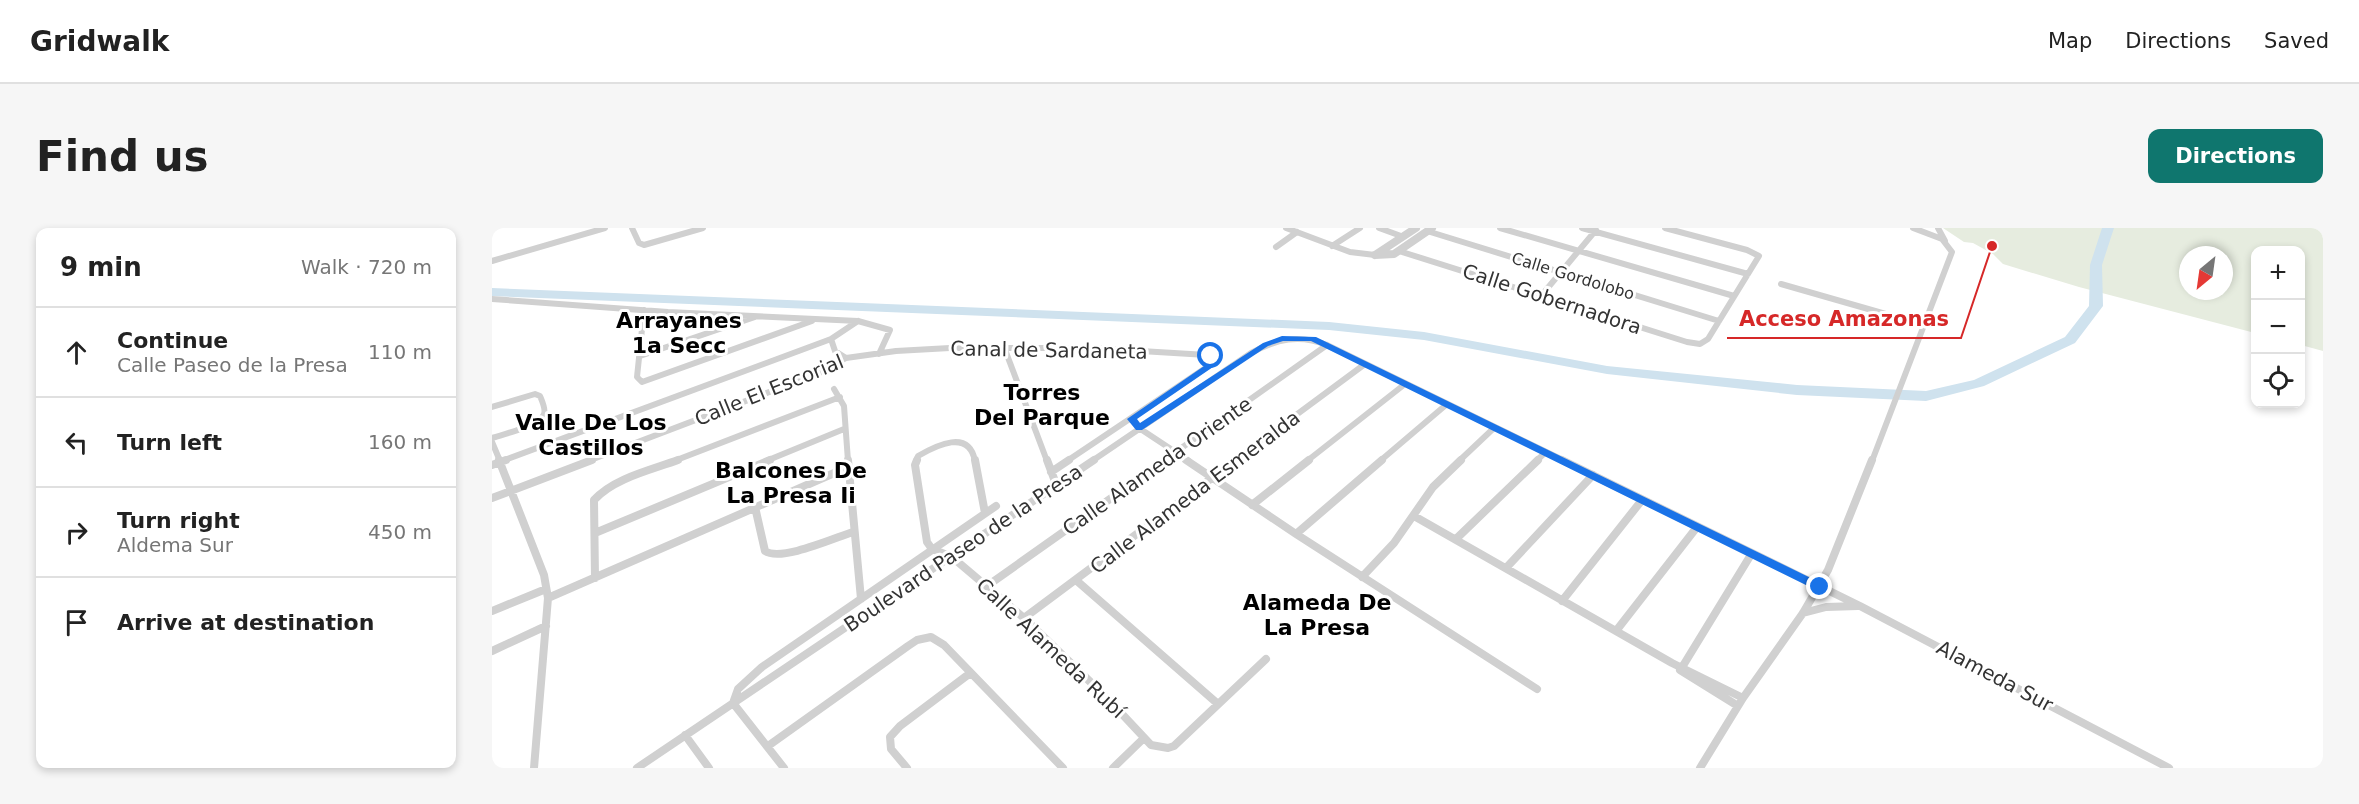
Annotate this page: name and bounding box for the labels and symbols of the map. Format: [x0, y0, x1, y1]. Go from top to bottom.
north arrow [2179, 246, 2233, 300]
street label: Calle Gordolobo [1509, 248, 1637, 304]
street label: Calle Gobernadora [1459, 259, 1645, 339]
callout: Acceso Amazonas [1727, 299, 1961, 338]
text: Acceso Amazonas [1739, 307, 1949, 331]
district label: Arrayanes 1a Secc [616, 308, 742, 358]
street label: Canal de Sardaneta [950, 336, 1148, 364]
route start [1197, 342, 1223, 368]
street label: Calle El Escorial [691, 349, 847, 431]
district label: Torres Del Parque [974, 380, 1110, 430]
street label: Calle Alameda Oriente [1058, 392, 1256, 540]
street label: Calle Alameda Esmeralda [1085, 405, 1305, 579]
district label: Valle De Los Castillos [515, 410, 667, 460]
district label: Balcones De La Presa Ii [715, 458, 867, 508]
street label: Boulevard Paseo de la Presa [839, 459, 1087, 637]
street label: Calle Alameda Rubí [972, 573, 1131, 724]
route end [1806, 573, 1832, 599]
district label: Alameda De La Presa [1243, 590, 1391, 640]
street label: Alameda Sur [1933, 635, 2058, 717]

